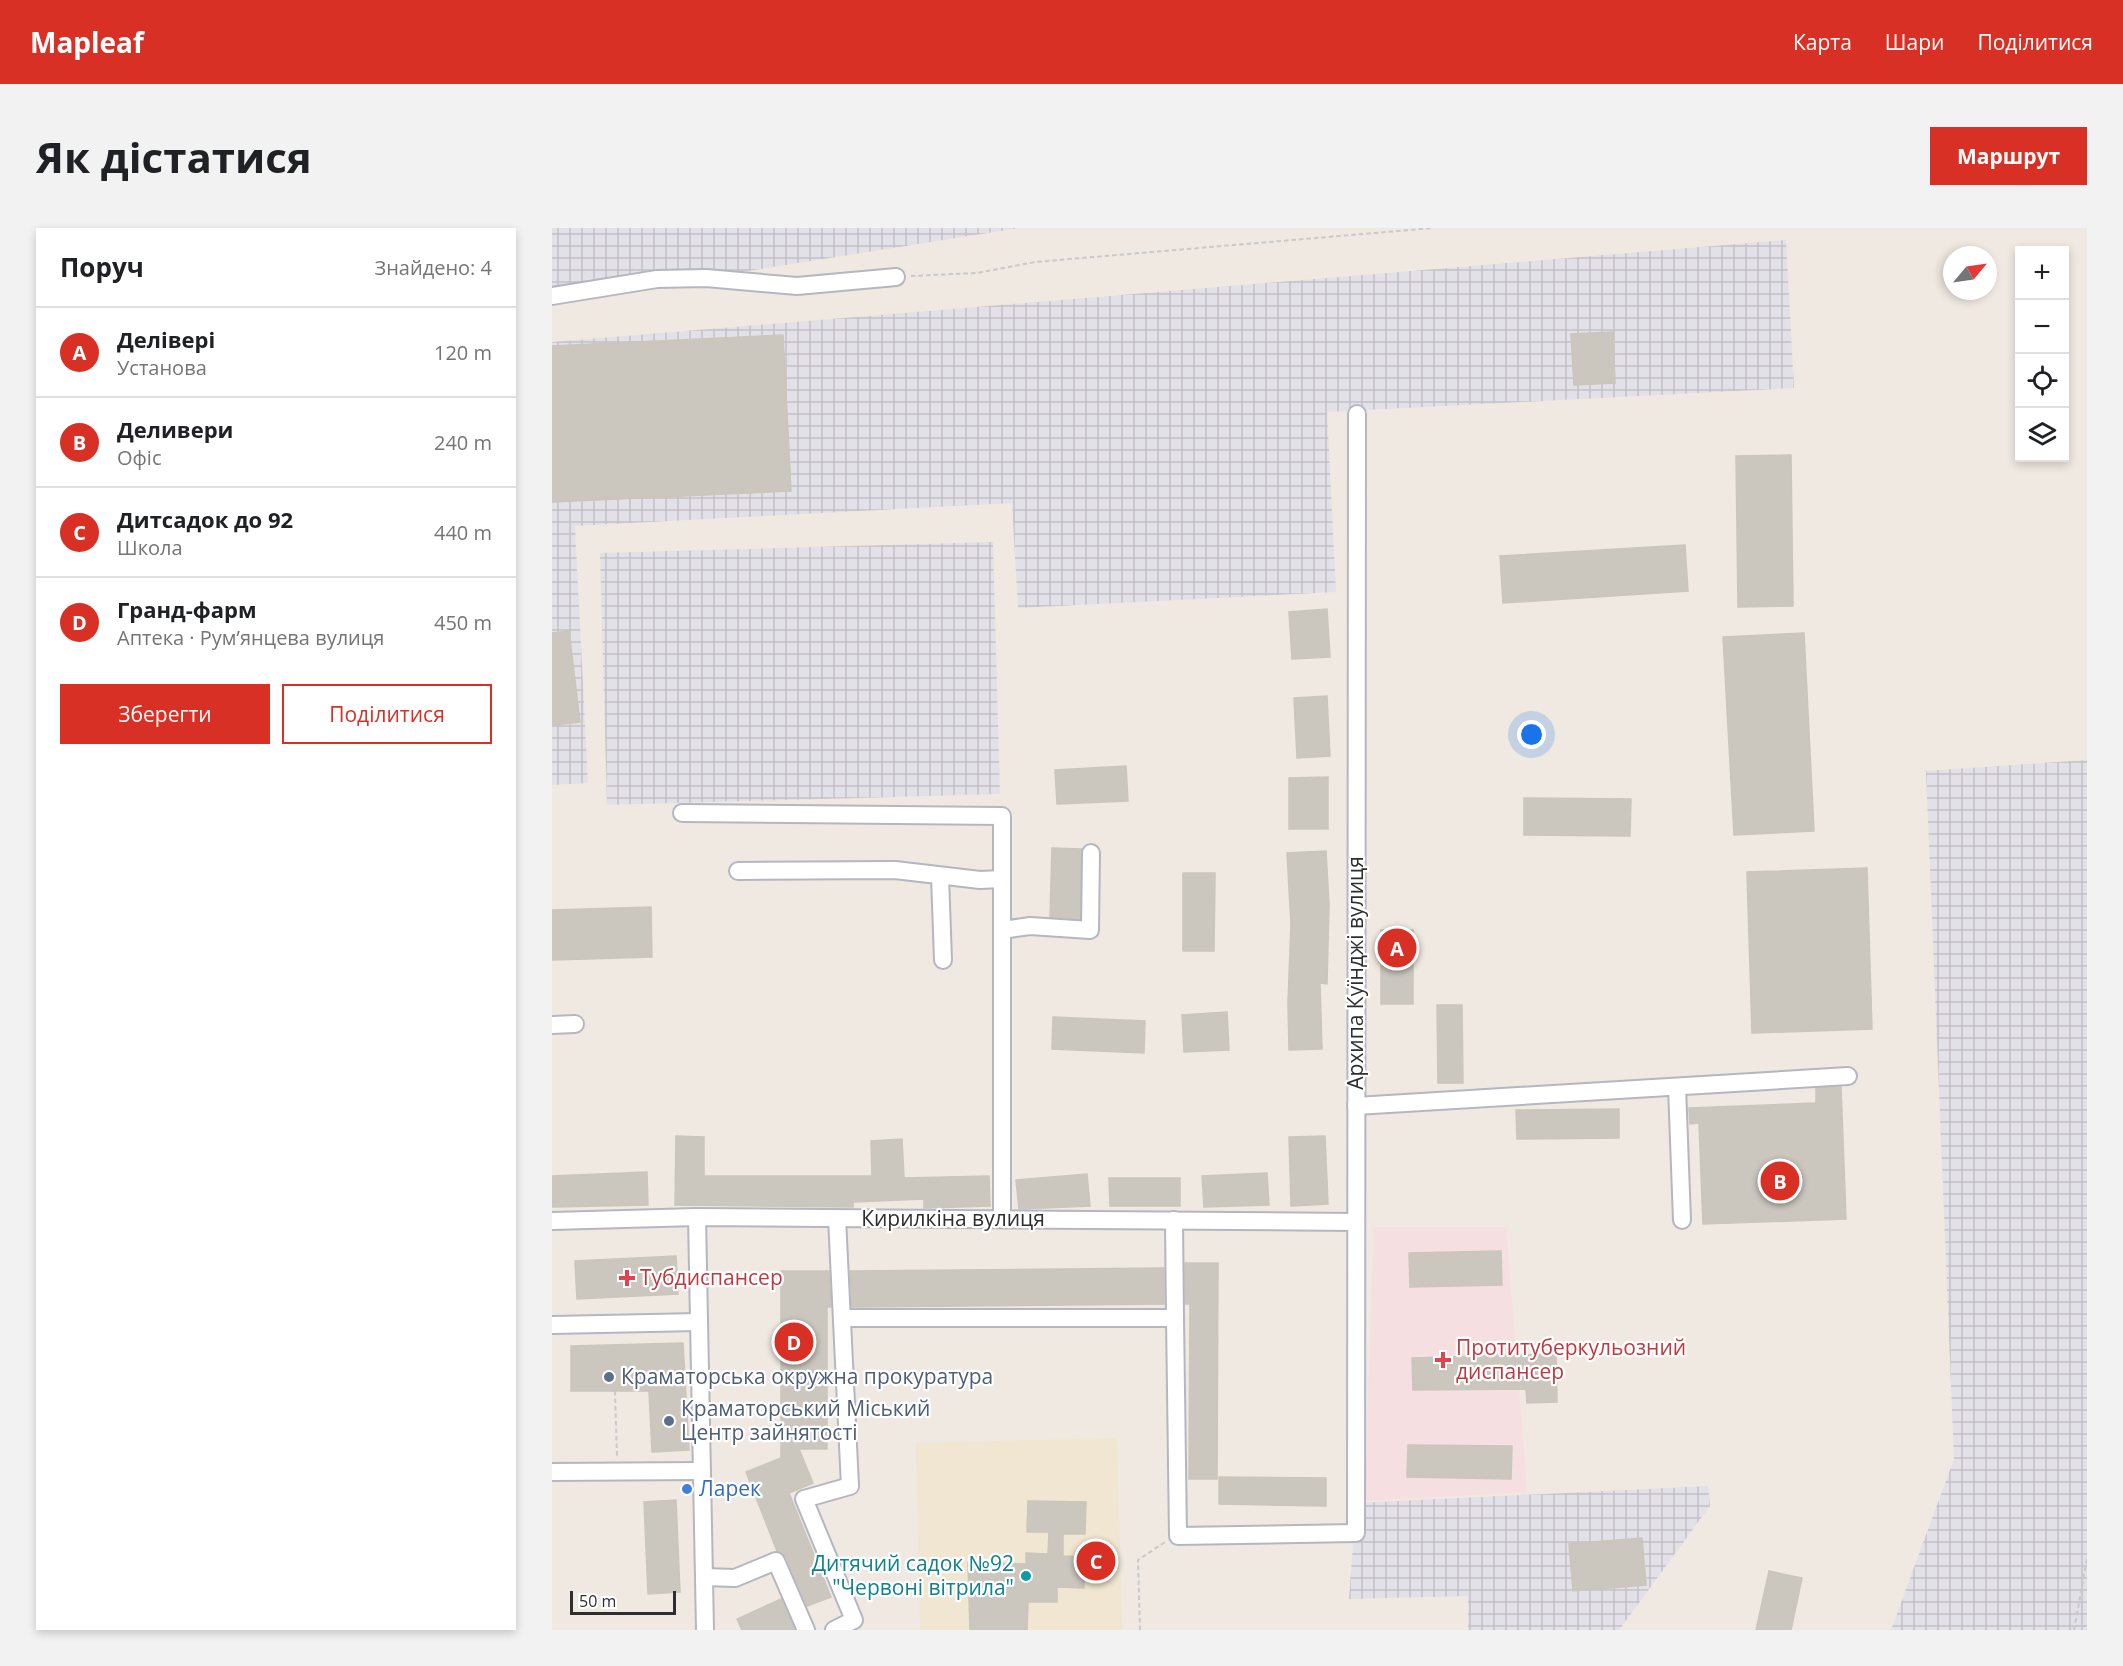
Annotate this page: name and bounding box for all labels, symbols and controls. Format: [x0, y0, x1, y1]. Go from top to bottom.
text: Mapleaf [30, 23, 144, 61]
text: Карта [1793, 28, 1852, 56]
text: Шари [1885, 28, 1944, 56]
text: Поділитися [1977, 28, 2093, 56]
button: Маршрут [1930, 127, 2087, 185]
text: Як дістатися [36, 128, 312, 185]
north arrow [1943, 246, 1997, 300]
map controls [2015, 246, 2069, 462]
button: + [2015, 246, 2069, 300]
text: Поруч [60, 249, 144, 285]
text: Знайдено: 4 [375, 254, 492, 281]
button: − [2015, 300, 2069, 354]
text: Делівері [117, 324, 215, 354]
text: A [73, 339, 86, 366]
text: 120 m [434, 339, 492, 366]
text: Установа [117, 354, 207, 381]
button: locate [2015, 354, 2069, 408]
button: layers [2015, 408, 2069, 462]
text: Деливери [117, 414, 233, 444]
text: B [73, 429, 86, 456]
text: 240 m [434, 429, 492, 456]
text: Офіс [117, 444, 162, 471]
text: Дитсадок до 92 [117, 504, 293, 534]
text: C [73, 519, 86, 546]
text: 440 m [434, 519, 492, 546]
text: Школа [117, 534, 183, 561]
text: Гранд-фарм [117, 594, 257, 624]
text: D [72, 609, 87, 636]
text: 450 m [434, 609, 492, 636]
text: Аптека · Рум’янцева вулиця [117, 624, 384, 651]
button: Зберегти [60, 684, 270, 744]
button: Поділитися [282, 684, 492, 744]
your location [1517, 720, 1546, 749]
street label: Архипа Куїнджі вулиця [1341, 856, 1369, 1090]
pin: A [1378, 926, 1416, 970]
pin: B [1760, 1158, 1800, 1204]
street label: Кирилкіна вулиця [861, 1204, 1045, 1232]
place label: Тубдиспансер [640, 1263, 783, 1291]
marker: Тубдиспансер [618, 1269, 636, 1287]
pin: D [774, 1320, 814, 1364]
place label: Протитуберкульозний диспансер [1456, 1333, 1686, 1385]
marker: Протитуберкульозний диспансер [1434, 1351, 1452, 1369]
place label: Краматорська окружна прокуратура [621, 1362, 993, 1390]
marker: Краматорська окружна прокуратура [602, 1370, 616, 1384]
place label: Краматорський Міський Центр зайнятості [681, 1394, 930, 1446]
marker: Краматорський Міський Центр зайнятості [662, 1414, 676, 1428]
place label: Ларек [699, 1474, 761, 1502]
marker: Ларек [680, 1482, 694, 1496]
pin: C [1076, 1538, 1116, 1584]
place label: Дитячий садок №92 "Червонi вiтрила" [812, 1549, 1014, 1601]
marker: Дитячий садок №92 "Червонi вiтрила" [1019, 1569, 1033, 1583]
scale bar [570, 1588, 676, 1616]
text: 50 m [579, 1590, 616, 1612]

